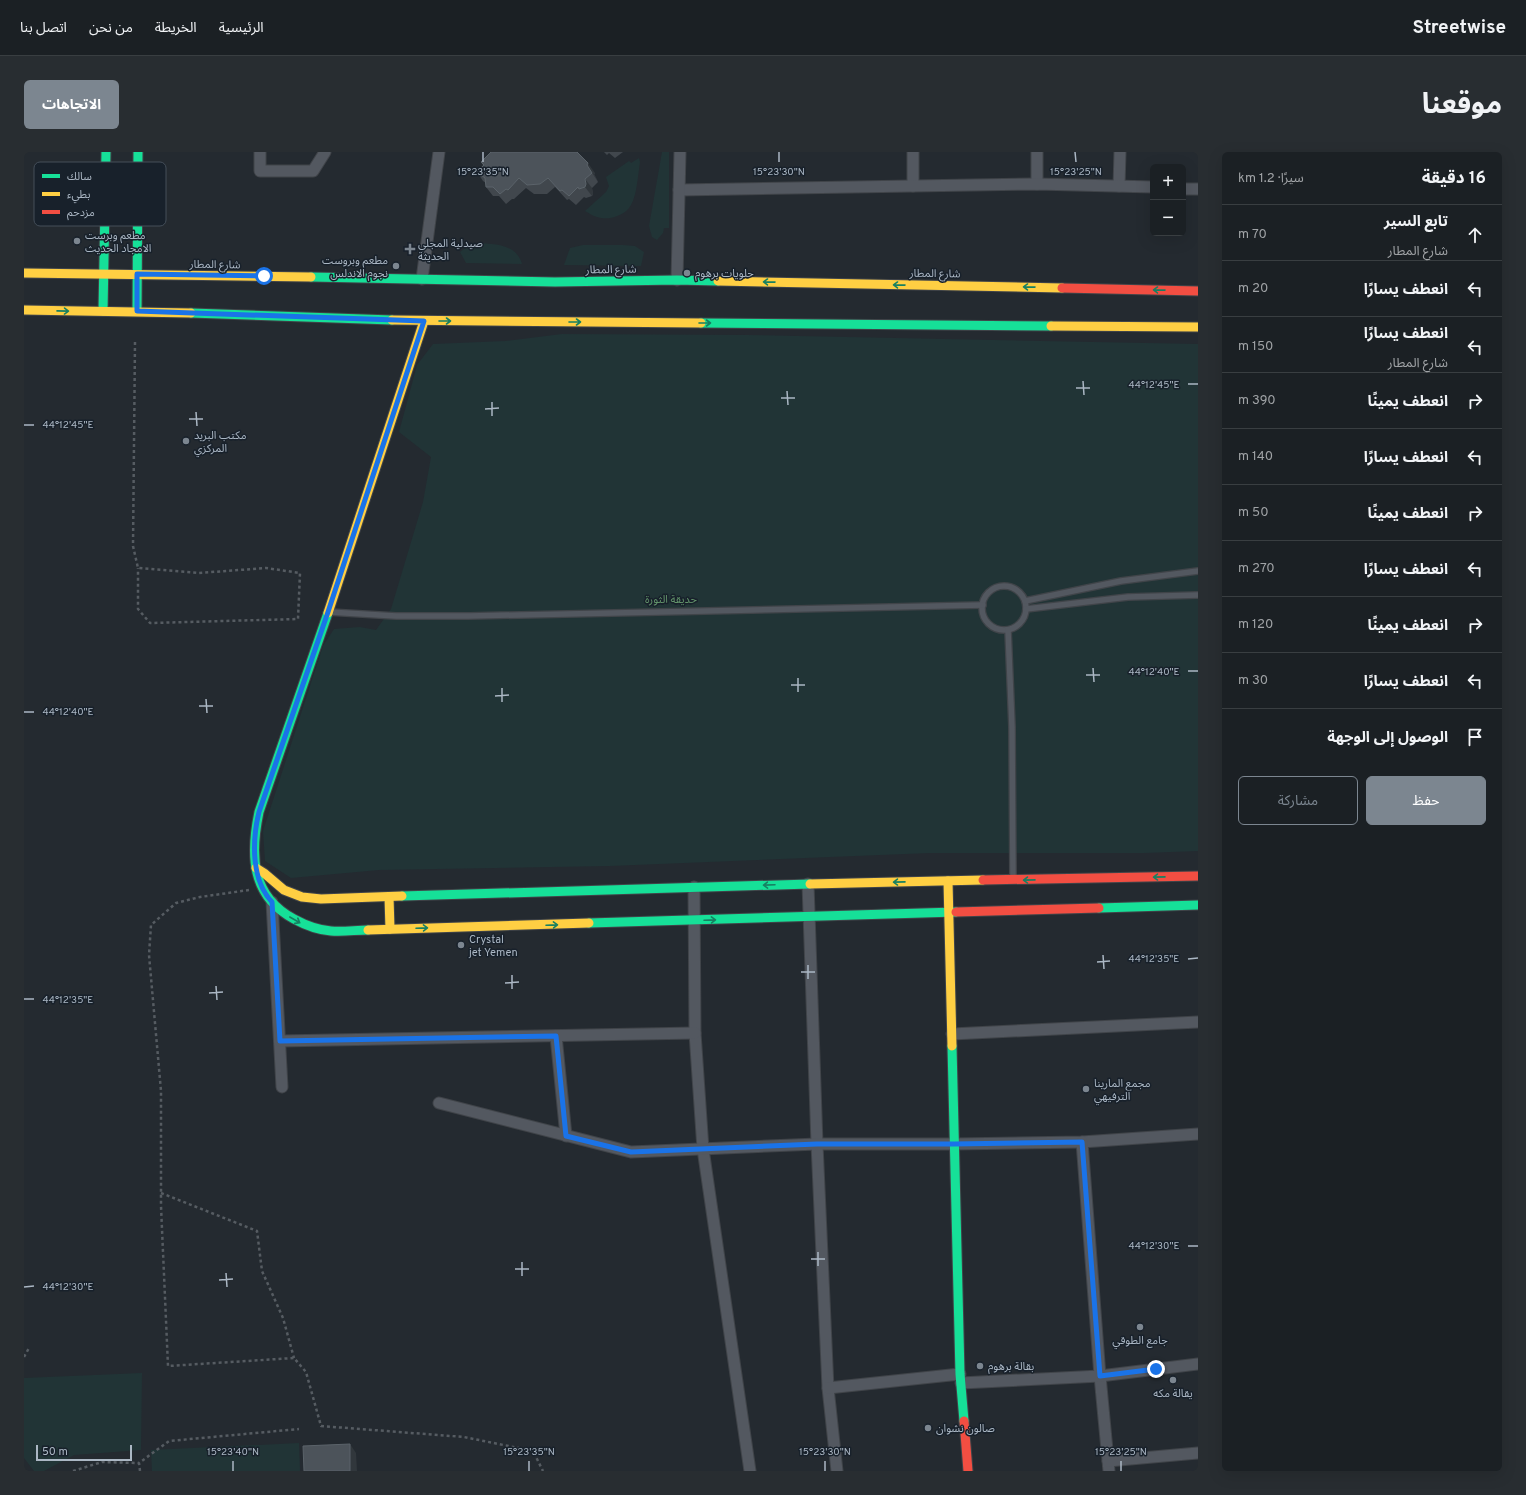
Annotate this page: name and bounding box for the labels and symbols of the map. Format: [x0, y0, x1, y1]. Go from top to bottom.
legend [34, 162, 166, 226]
text: 15°23'35"N [457, 166, 509, 179]
text: 15°23'30"N [753, 166, 805, 179]
text: 15°23'25"N [1050, 166, 1102, 179]
text: سالك [67, 170, 92, 184]
text: بطيء [67, 188, 90, 204]
text: مزدحم [67, 206, 95, 221]
place label: مطعم وبرست الامجاد الحديث [85, 229, 151, 256]
marker: مطعم وبرست الامجاد الحديث [72, 236, 82, 246]
place label: صيدلية المجلي الحديثة [418, 237, 483, 264]
marker: صيدلية المجلي الحديثة [405, 244, 415, 254]
place label: مطعم وبروست نجوم الاندلس [322, 254, 388, 281]
street label: شارع المطار [188, 258, 241, 272]
marker: مطعم وبروست نجوم الاندلس [391, 261, 401, 271]
street label: شارع المطار [584, 263, 637, 277]
route start [255, 267, 273, 285]
place label: حلويات برهوم [695, 267, 754, 281]
street label: شارع المطار [908, 267, 961, 281]
marker: حلويات برهوم [682, 268, 692, 278]
one-way arrow [763, 278, 776, 286]
one-way arrow [893, 281, 906, 289]
one-way arrow [1023, 284, 1036, 291]
one-way arrow [1153, 286, 1166, 294]
one-way arrow [56, 307, 69, 314]
one-way arrow [438, 317, 451, 325]
one-way arrow [568, 318, 581, 326]
one-way arrow [698, 319, 711, 327]
text: 44°12'45"E [1129, 379, 1179, 392]
text: 44°12'45"E [43, 419, 93, 432]
place label: مكتب البريد المركزي [194, 429, 247, 458]
marker: مكتب البريد المركزي [181, 436, 191, 446]
park label: حديقة الثورة [645, 593, 697, 607]
text: 44°12'40"E [1128, 666, 1180, 679]
text: 44°12'40"E [42, 706, 94, 719]
one-way arrow [1153, 873, 1166, 881]
one-way arrow [1023, 876, 1036, 883]
one-way arrow [893, 878, 906, 886]
one-way arrow [763, 881, 776, 889]
one-way arrow [289, 916, 301, 924]
one-way arrow [703, 916, 716, 924]
one-way arrow [545, 921, 558, 928]
one-way arrow [415, 924, 428, 932]
place label: Crystal jet Yemen [468, 933, 518, 960]
marker: Crystal jet Yemen [456, 940, 466, 950]
text: 44°12'35"E [1129, 953, 1179, 966]
text: 44°12'35"E [43, 994, 93, 1007]
place label: مجمع المارينا الترفيهي [1094, 1077, 1151, 1106]
marker: مجمع المارينا الترفيهي [1081, 1084, 1091, 1094]
text: 44°12'30"E [1129, 1240, 1179, 1253]
text: 44°12'30"E [43, 1281, 93, 1294]
marker: جامع الطوقي [1135, 1322, 1145, 1332]
place label: جامع الطوقي [1112, 1334, 1168, 1350]
place label: بقالة برهوم [988, 1360, 1034, 1374]
route end [1147, 1360, 1165, 1378]
marker: بقالة برهوم [975, 1361, 985, 1371]
marker: يقالة مكه [1168, 1375, 1178, 1385]
place label: يقالة مكه [1153, 1387, 1193, 1401]
place label: صالون نشوان [936, 1422, 995, 1436]
marker: صالون نشوان [923, 1423, 933, 1433]
scale bar [36, 1443, 132, 1462]
text: 15°23'40"N [207, 1446, 259, 1459]
text: 15°23'35"N [503, 1446, 555, 1459]
text: 15°23'30"N [799, 1446, 851, 1459]
text: 15°23'25"N [1095, 1446, 1147, 1459]

